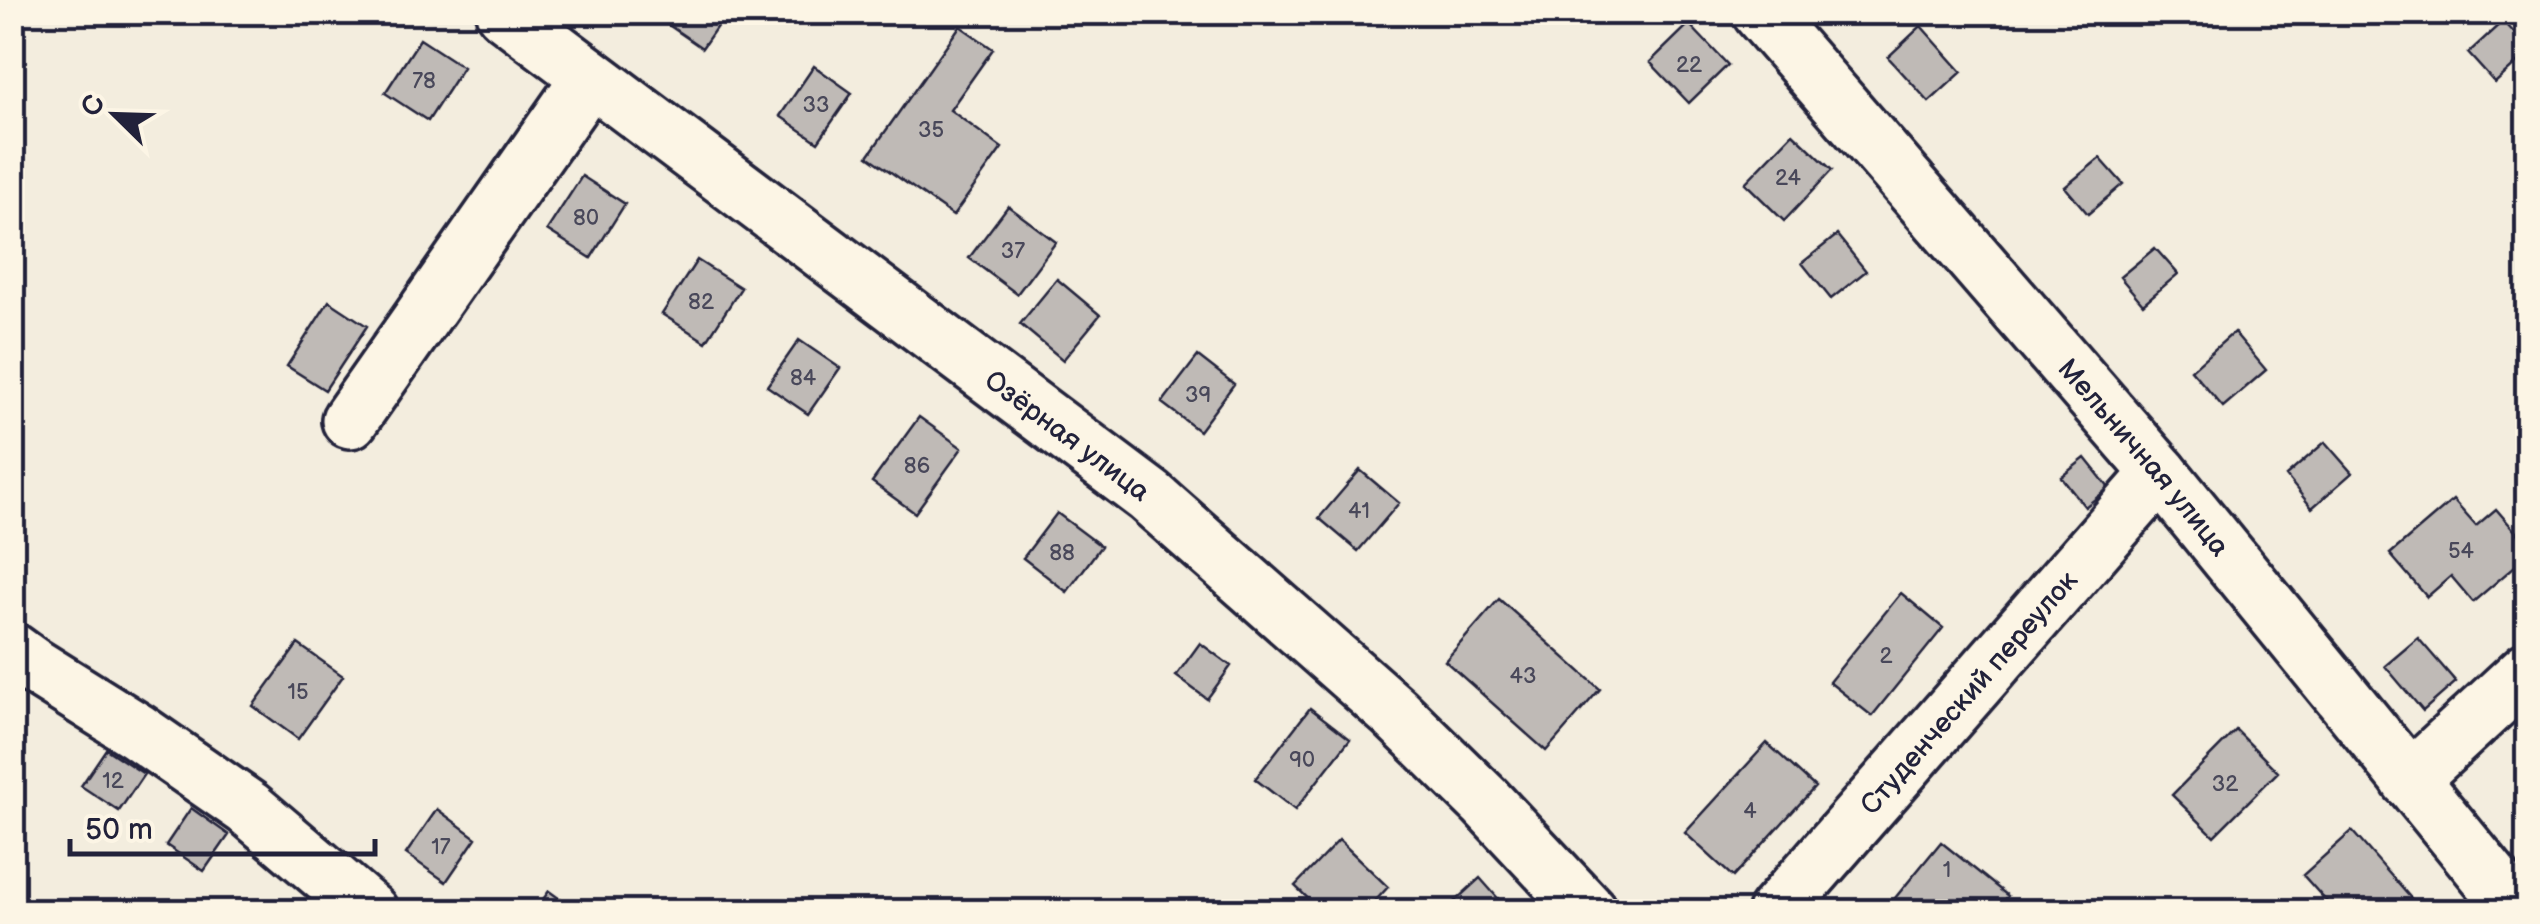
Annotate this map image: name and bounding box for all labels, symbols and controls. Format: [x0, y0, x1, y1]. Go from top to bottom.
house number: 22 [1676, 52, 1702, 79]
north arrow [65, 65, 165, 165]
house number: 78 [412, 68, 436, 95]
text: С [74, 90, 113, 121]
house number: 33 [802, 92, 830, 119]
house number: 35 [918, 117, 944, 144]
house number: 24 [1775, 165, 1802, 192]
house number: 80 [573, 205, 599, 232]
house number: 37 [1001, 238, 1025, 265]
house number: 82 [688, 289, 714, 316]
street label: Мельничная улица [2051, 353, 2236, 563]
street label: Озёрная улица [978, 364, 1156, 509]
house number: 84 [790, 365, 817, 392]
house number: 39 [1185, 382, 1211, 409]
house number: 86 [904, 453, 930, 480]
house number: 41 [1348, 498, 1370, 525]
house number: 54 [2448, 538, 2475, 565]
house number: 88 [1049, 540, 1075, 567]
street label: Студенческий переулок [1854, 564, 2085, 822]
house number: 2 [1880, 643, 1893, 670]
house number: 43 [1510, 663, 1536, 690]
house number: 15 [287, 679, 309, 706]
house number: 90 [1289, 747, 1315, 774]
house number: 12 [102, 768, 124, 795]
house number: 32 [2212, 771, 2238, 798]
scale bar [70, 794, 375, 856]
house number: 4 [1743, 798, 1757, 825]
text: 50 m [85, 812, 153, 848]
house number: 17 [431, 834, 451, 861]
house number: 1 [1943, 857, 1951, 884]

